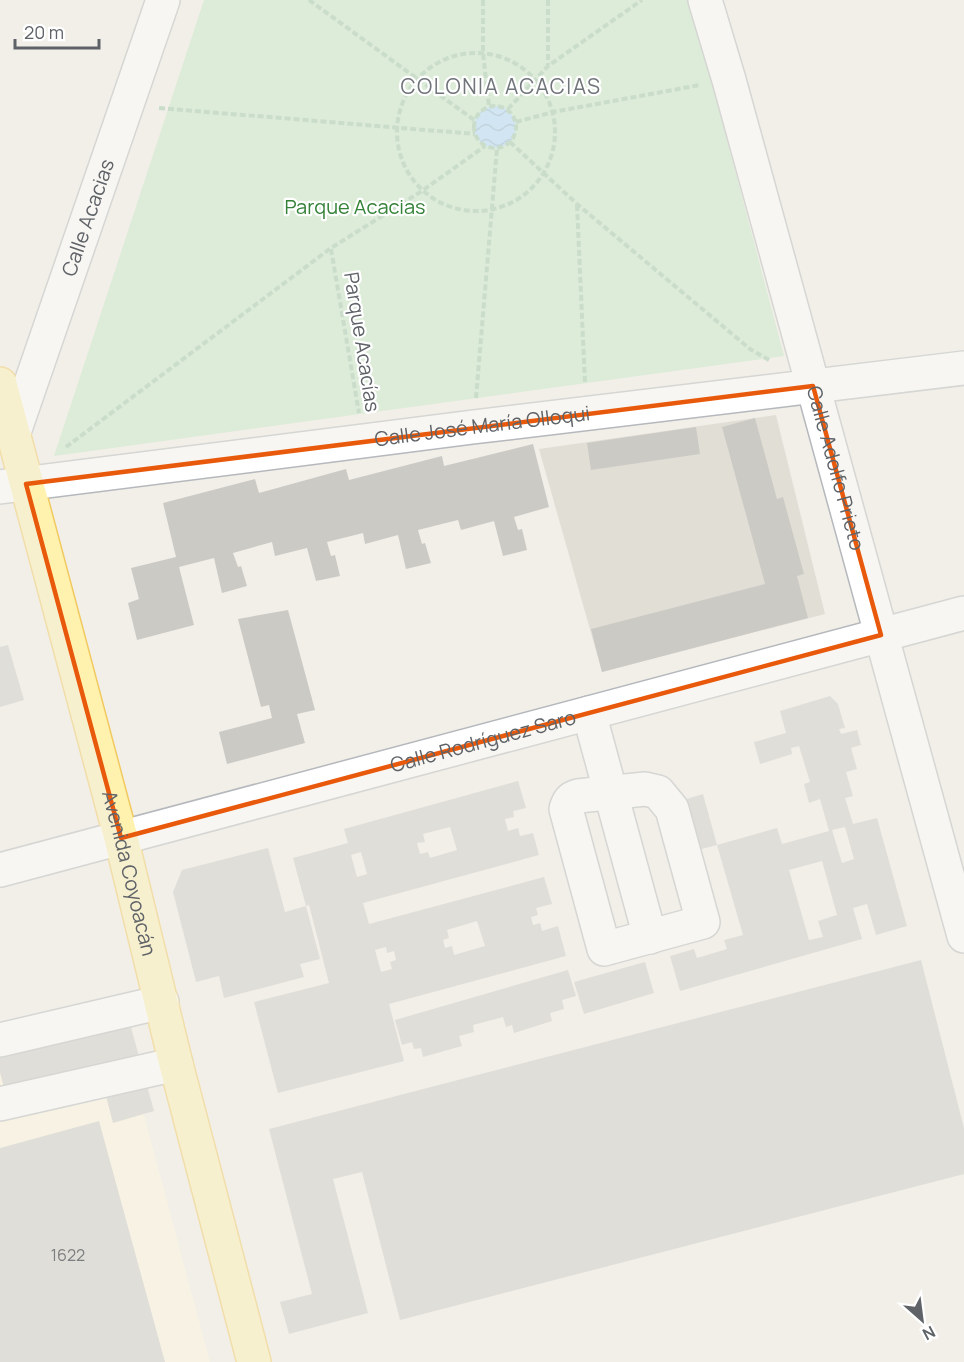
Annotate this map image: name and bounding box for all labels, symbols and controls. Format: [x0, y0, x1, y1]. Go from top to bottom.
scale bar [15, 12, 99, 50]
text: 20 m [24, 20, 64, 44]
district label: COLONIA ACACIAS [400, 72, 602, 100]
street label: Calle Acacias [55, 155, 120, 280]
park label: Parque Acacias [284, 193, 426, 220]
street label: Parque Acacías [338, 270, 387, 414]
street label: Calle Adolfo Prieto [801, 383, 871, 553]
street label: Calle José María Olloqui [373, 399, 591, 452]
street label: Calle Rodríguez Saro [387, 703, 579, 778]
street label: Avenida Coyoacán [96, 787, 163, 959]
house number: 1622 [51, 1244, 85, 1266]
north arrow [892, 1290, 952, 1350]
text: N [919, 1321, 939, 1346]

